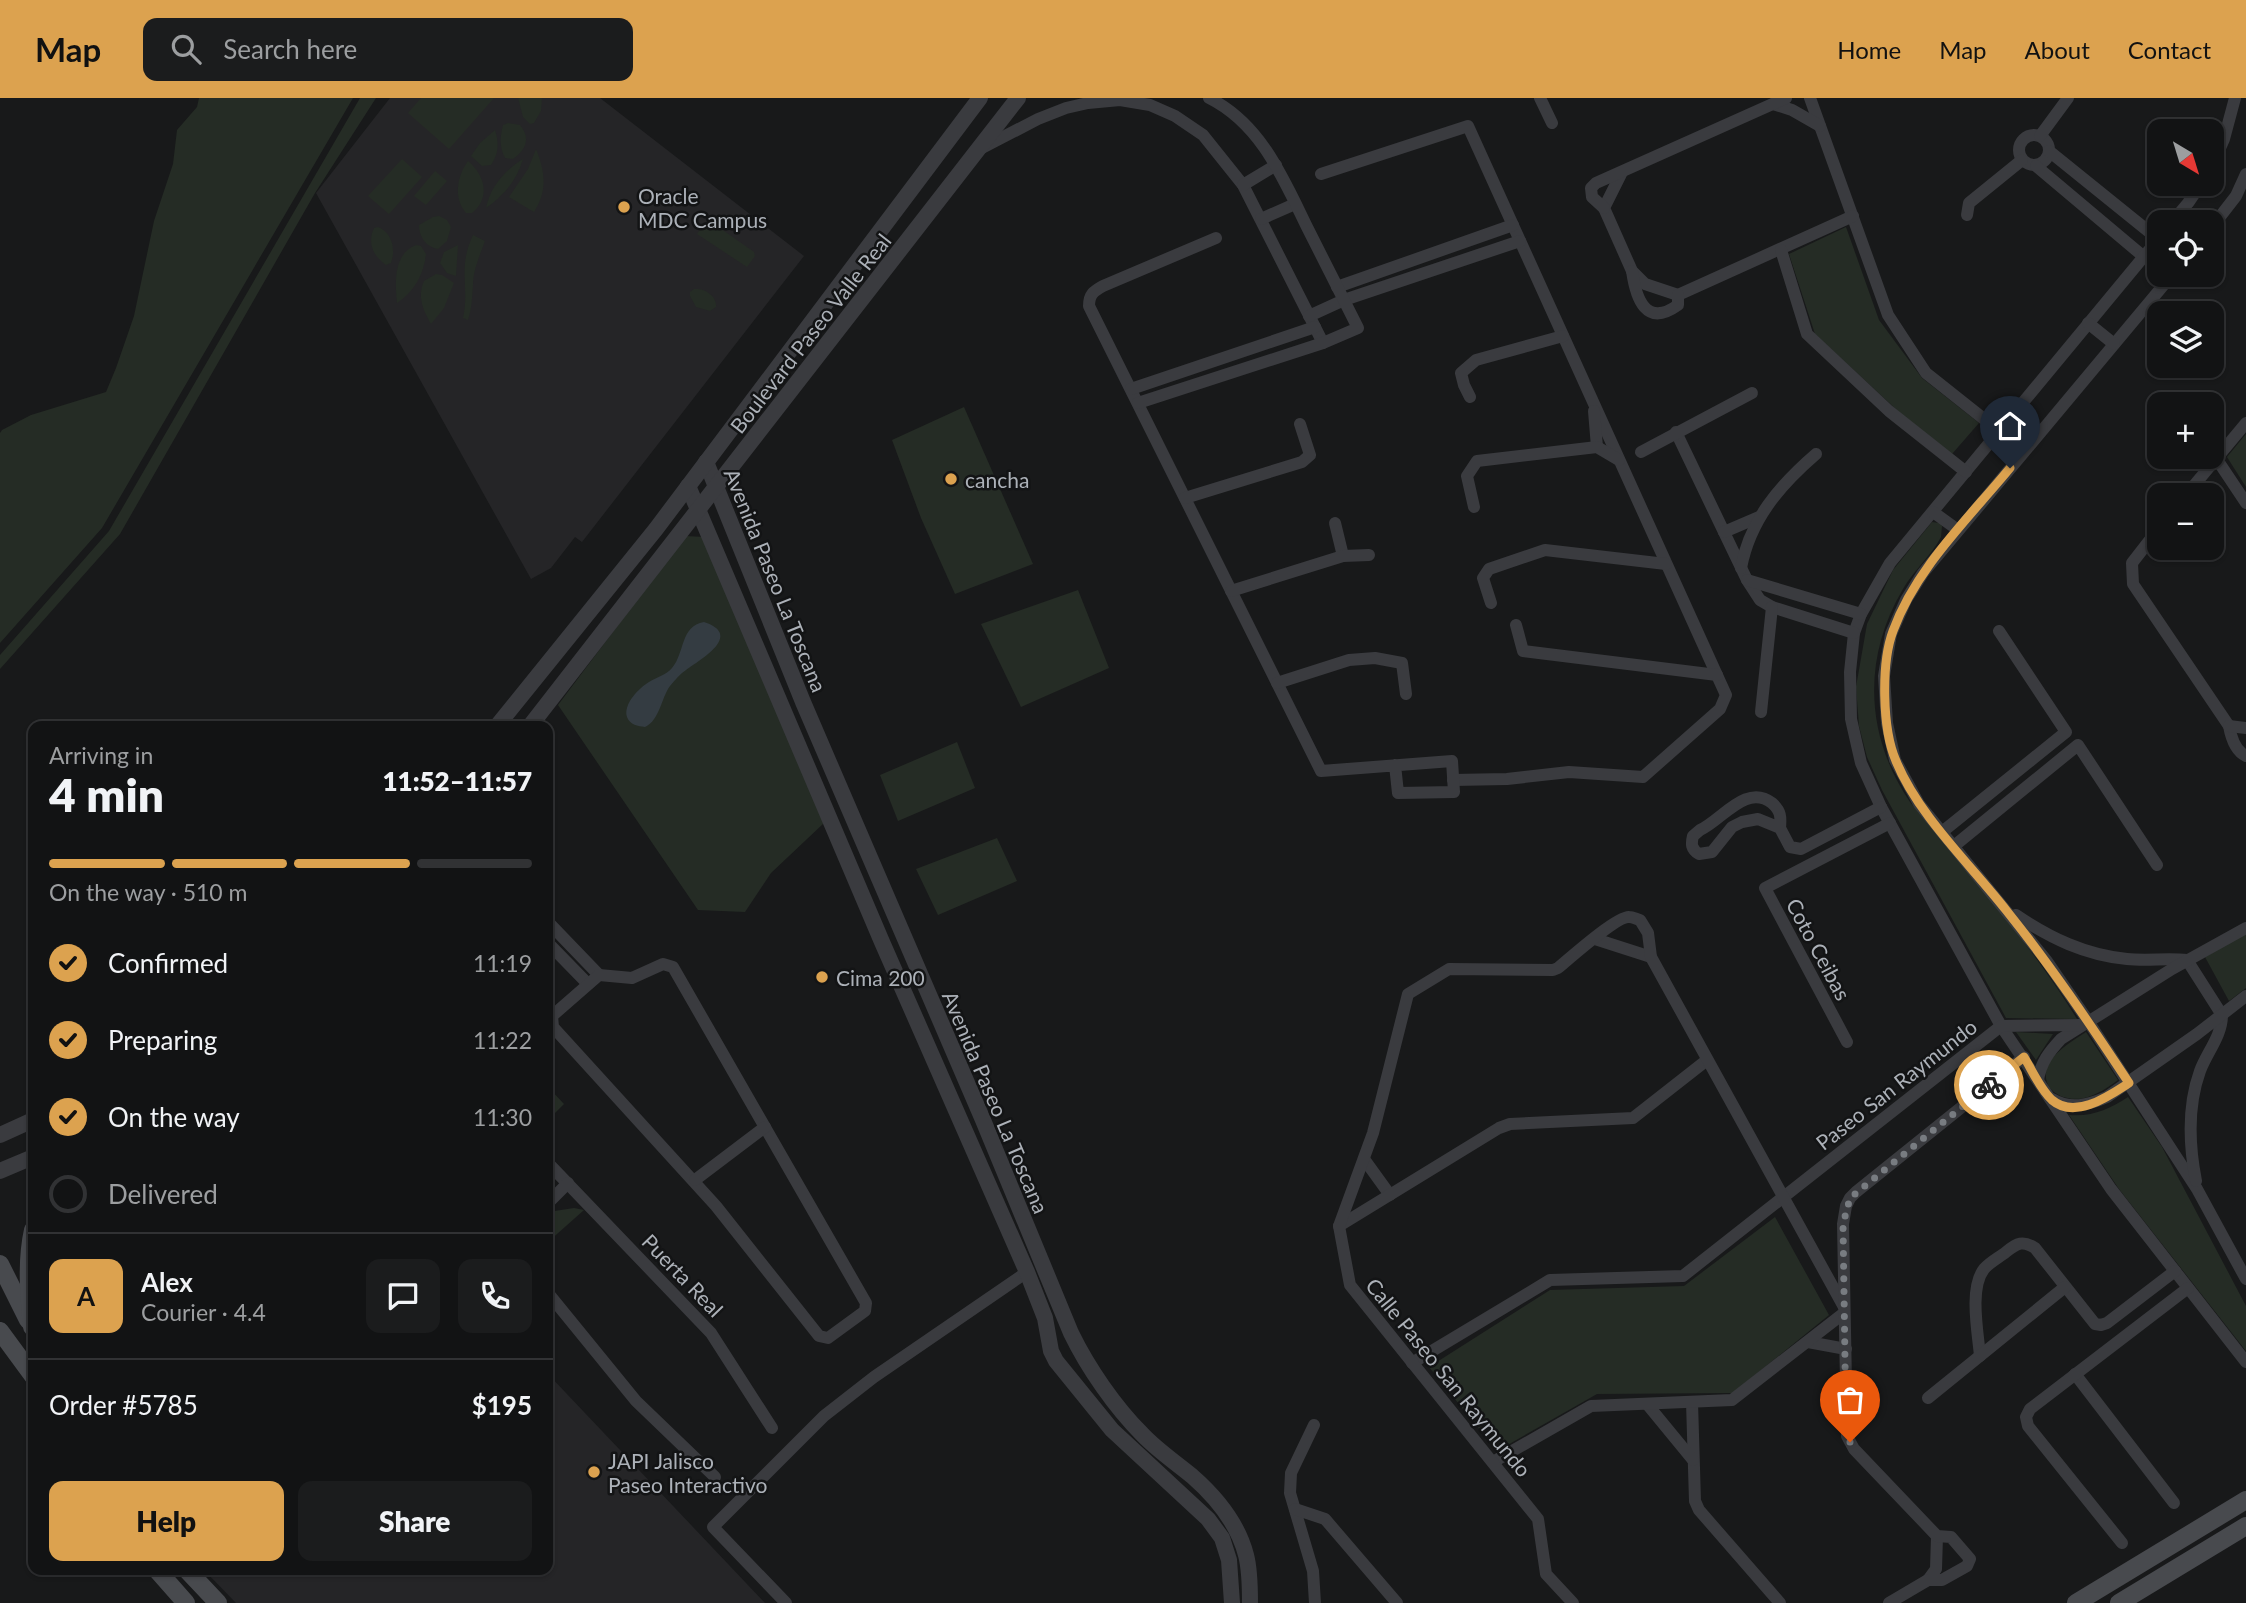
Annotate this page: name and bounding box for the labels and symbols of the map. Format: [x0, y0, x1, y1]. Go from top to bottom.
north arrow [2147, 119, 2224, 196]
place label: Oracle MDC Campus [638, 183, 767, 232]
marker: Oracle MDC Campus [616, 199, 632, 215]
street label: Boulevard Paseo Valle Real [724, 228, 896, 438]
pin [1980, 396, 2040, 468]
street label: Avenida Paseo La Toscana [720, 465, 832, 695]
place label: cancha [965, 467, 1029, 492]
marker: cancha [943, 471, 959, 487]
street label: Coto Ceibas [1782, 894, 1856, 1004]
place label: Cima 200 [836, 965, 925, 990]
marker: Cima 200 [814, 969, 830, 985]
street label: Avenida Paseo La Toscana [938, 987, 1054, 1217]
street label: Paseo San Raymundo [1811, 1013, 1982, 1155]
courier [1954, 1050, 2024, 1120]
street label: Puerta Real [637, 1228, 729, 1322]
street label: Calle Paseo San Raymundo [1361, 1273, 1537, 1481]
pin [1820, 1370, 1880, 1442]
place label: JAPI Jalisco Paseo Interactivo [608, 1448, 767, 1497]
marker: JAPI Jalisco Paseo Interactivo [586, 1464, 602, 1480]

